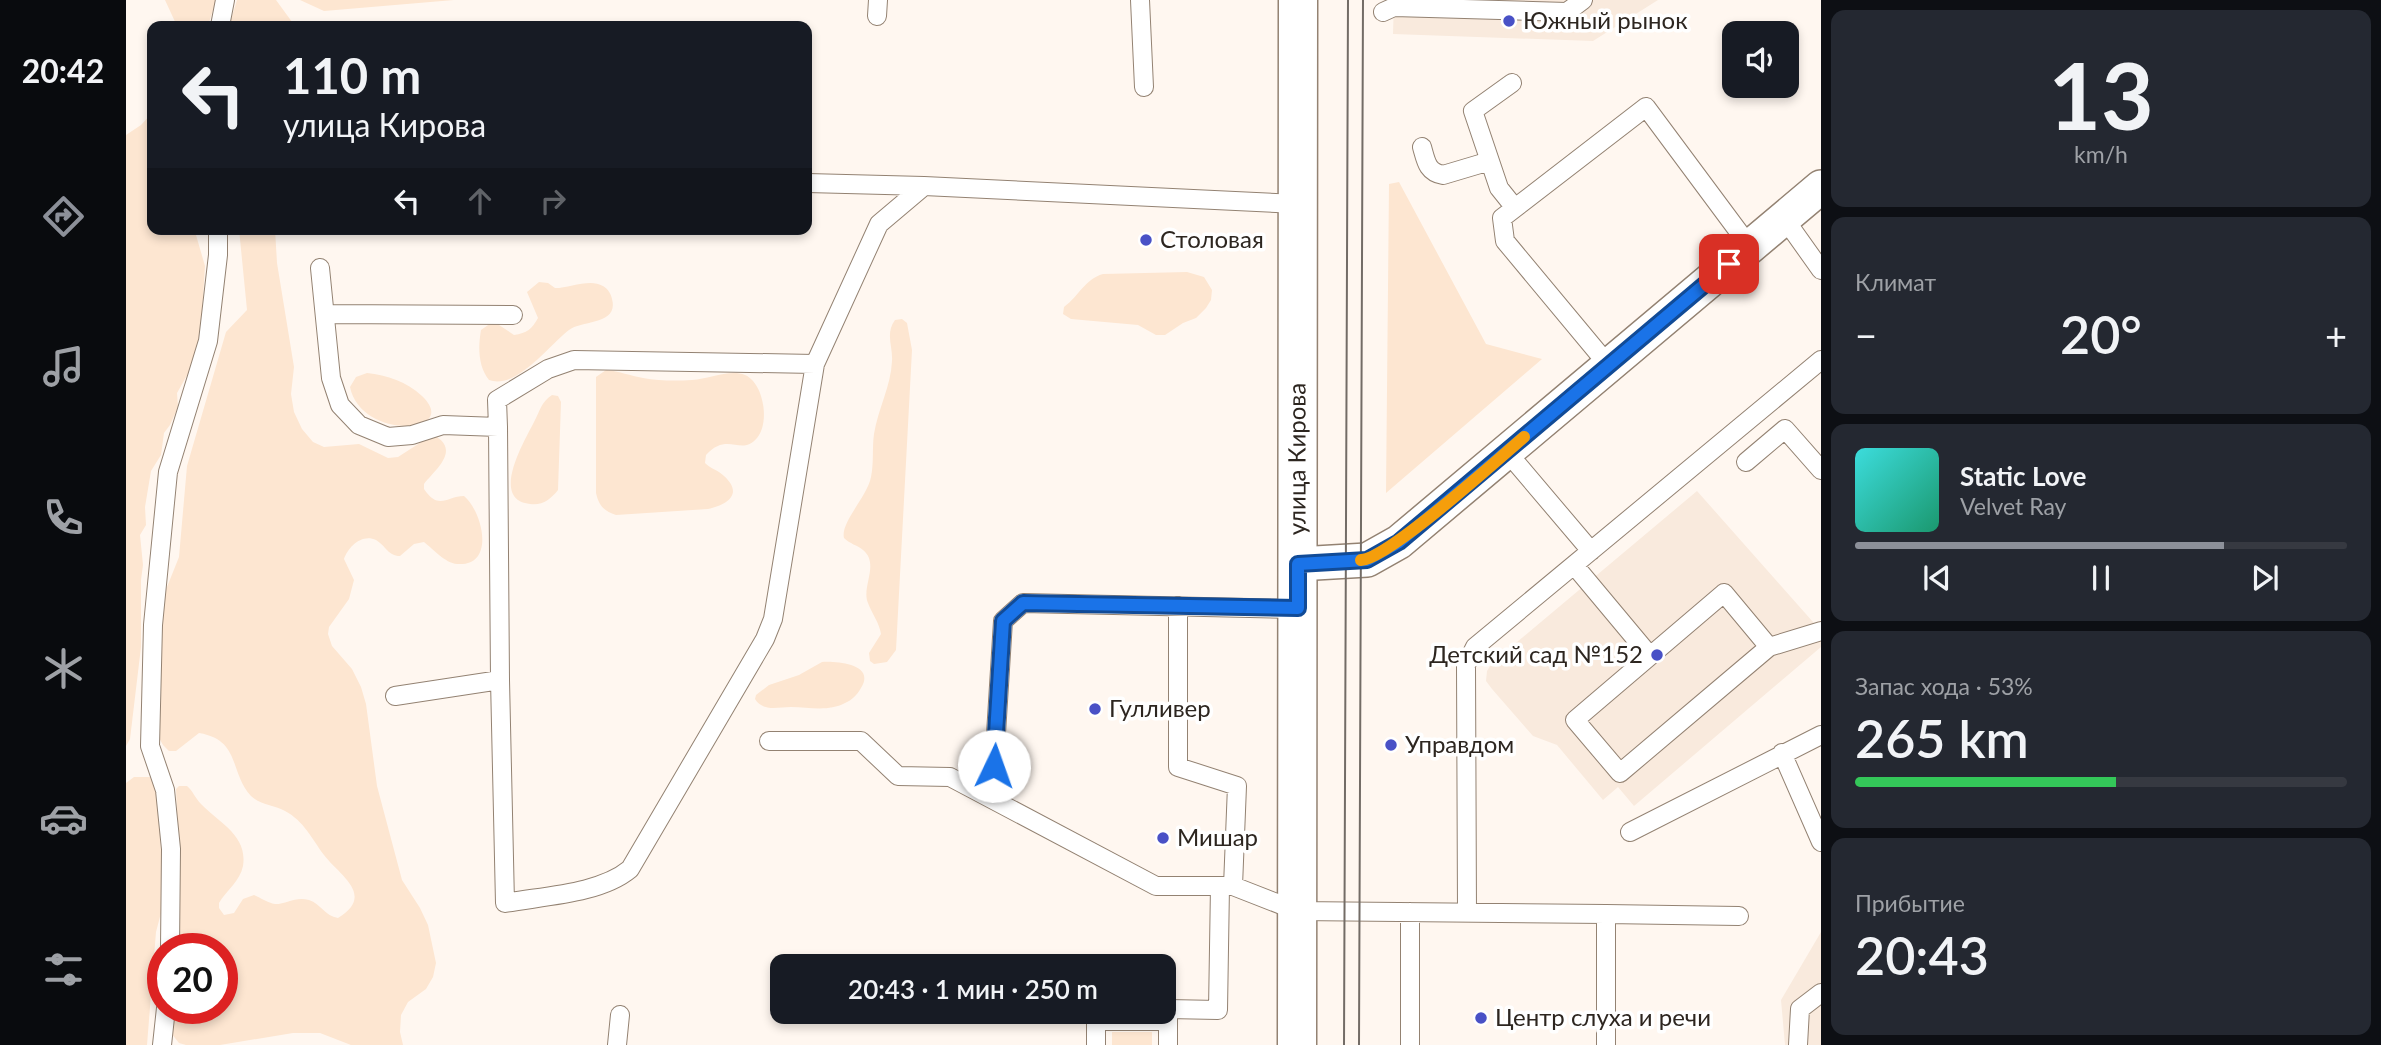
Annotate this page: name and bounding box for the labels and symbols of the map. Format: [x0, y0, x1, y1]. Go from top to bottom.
place label: Южный рынок [1523, 5, 1688, 34]
marker: Южный рынок [1501, 13, 1517, 29]
place label: Столовая [1160, 224, 1264, 253]
marker: Столовая [1138, 232, 1154, 248]
pin [1699, 234, 1759, 294]
street label: улица Кирова [1281, 383, 1311, 535]
place label: Детский сад №152 [1429, 639, 1643, 668]
marker: Детский сад №152 [1649, 647, 1665, 663]
place label: Гулливер [1109, 693, 1211, 722]
marker: Гулливер [1087, 701, 1103, 717]
position arrow [957, 729, 1031, 803]
place label: Управдом [1405, 729, 1514, 758]
marker: Управдом [1383, 737, 1399, 753]
place label: Мишар [1177, 822, 1258, 851]
marker: Мишар [1155, 830, 1171, 846]
speed limit sign: 20 [147, 933, 238, 1024]
place label: Центр слуха и речи [1495, 1002, 1711, 1031]
marker: Центр слуха и речи [1473, 1010, 1489, 1026]

